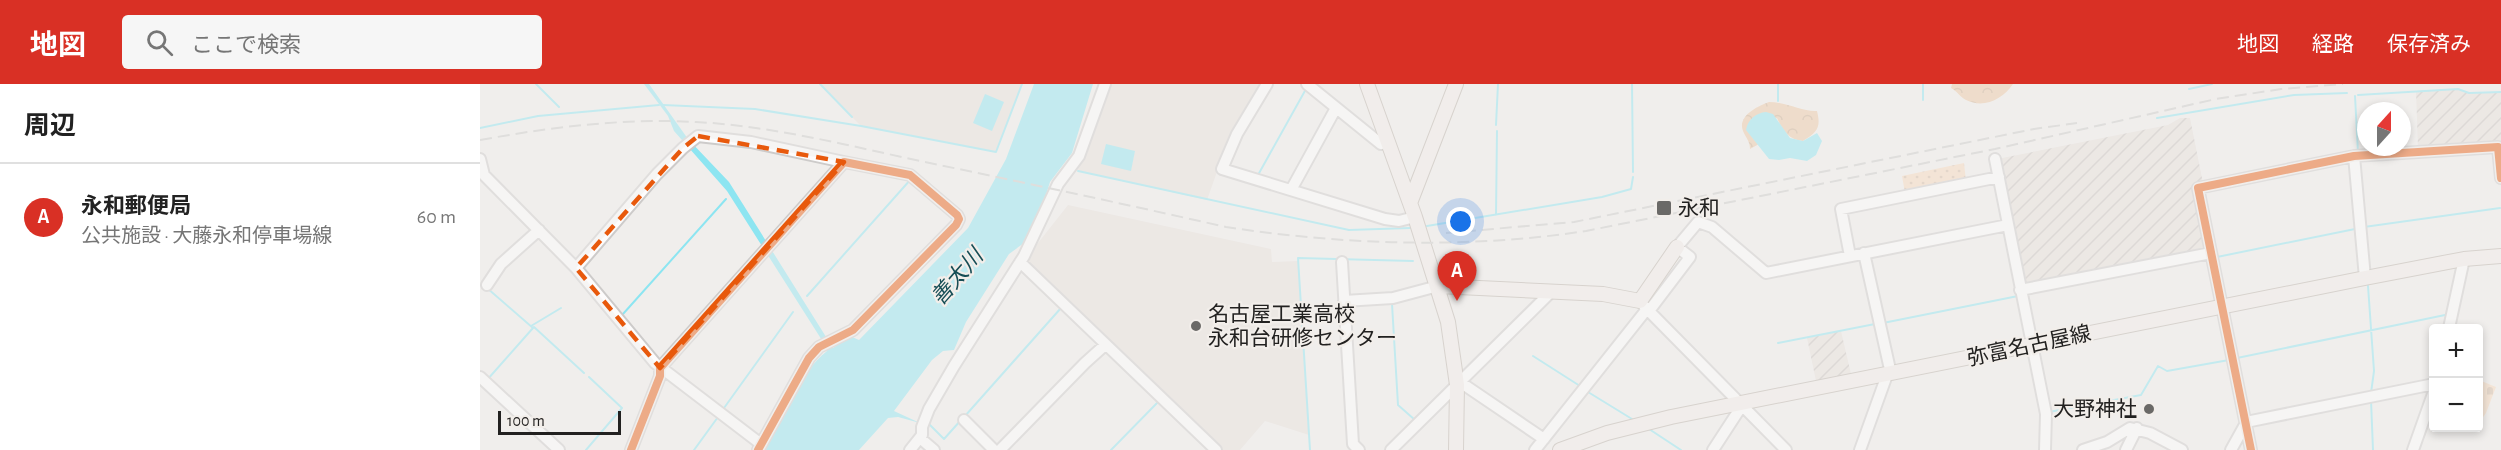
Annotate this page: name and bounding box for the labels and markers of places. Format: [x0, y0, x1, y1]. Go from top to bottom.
place label: 永和 [1678, 197, 1720, 219]
marker: 永和 [1655, 199, 1673, 217]
pin: A [1438, 252, 1476, 301]
place label: 名古屋工業高校 永和台研修センター [1208, 303, 1397, 349]
marker: 名古屋工業高校 永和台研修センター [1189, 319, 1203, 333]
place label: 大野神社 [2053, 398, 2137, 420]
marker: 大野神社 [2142, 402, 2156, 416]

